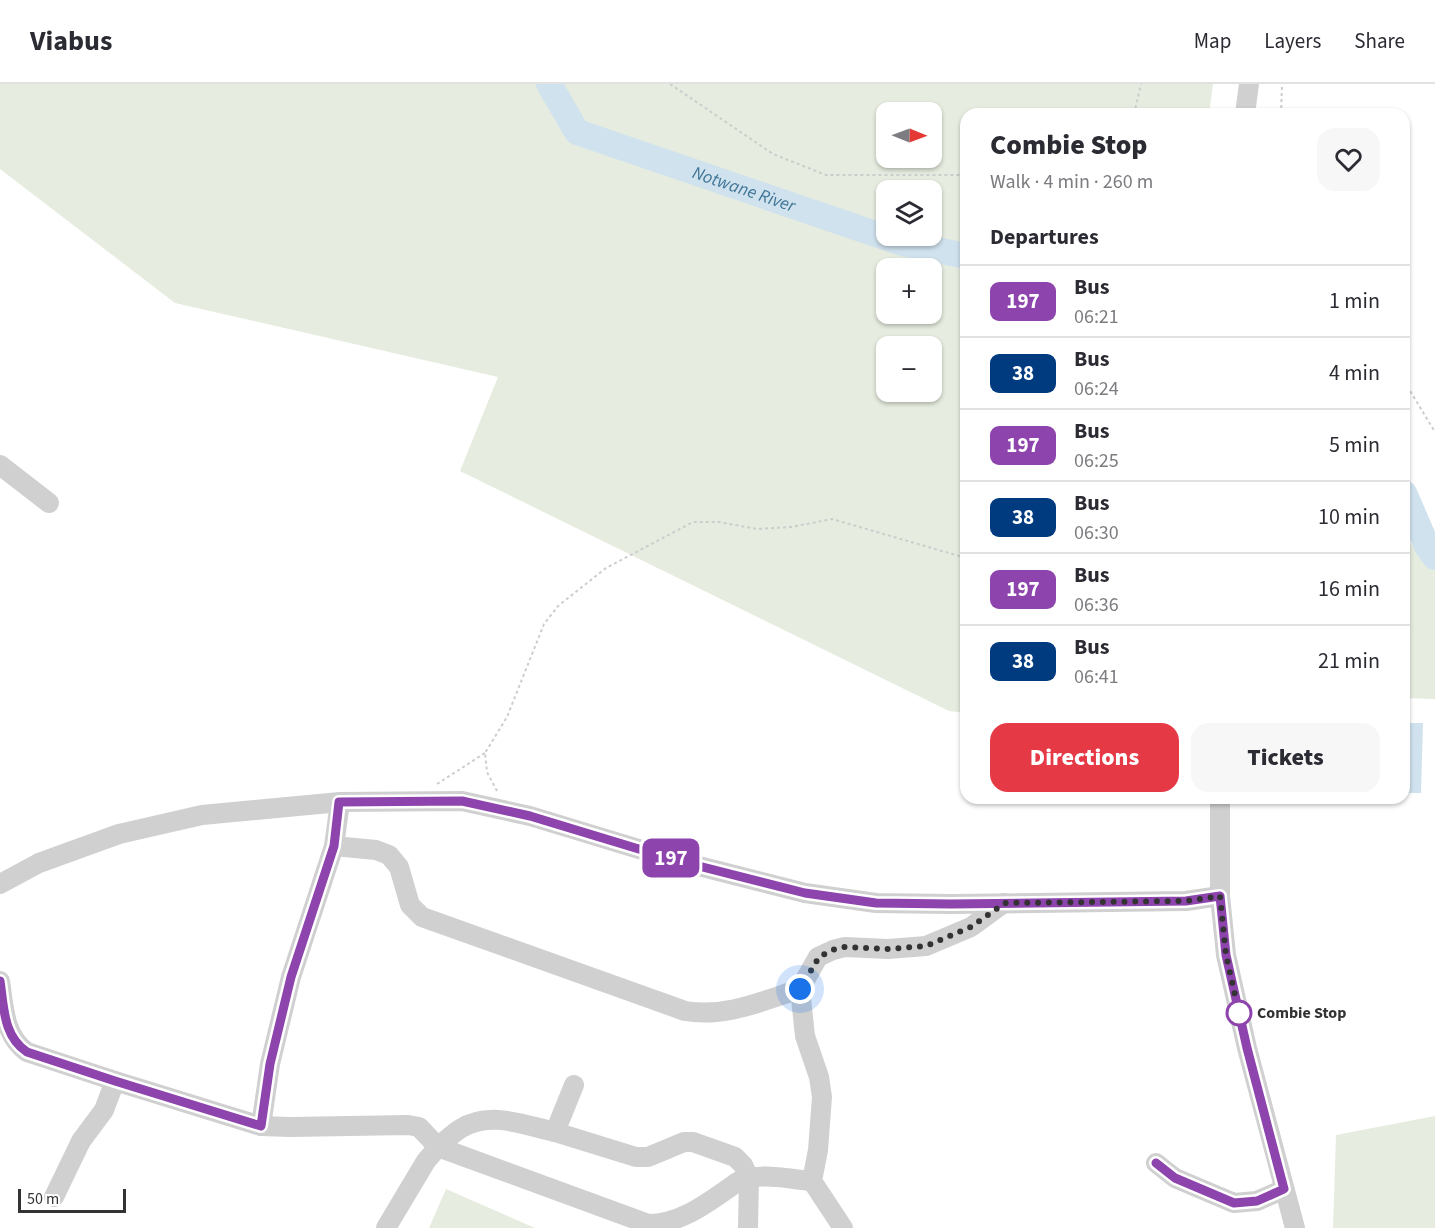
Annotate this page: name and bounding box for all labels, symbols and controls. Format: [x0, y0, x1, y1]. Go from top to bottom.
text: Viabus [30, 21, 112, 61]
text: Map [1194, 26, 1231, 56]
text: Layers [1264, 26, 1321, 56]
text: Share [1354, 26, 1405, 56]
north arrow [876, 102, 942, 168]
map controls [876, 102, 942, 402]
text: Combie Stop [990, 125, 1147, 165]
button: heart [1317, 128, 1380, 191]
water label: Notwane River [689, 160, 800, 218]
text: Walk · 4 min · 260 m [990, 168, 1153, 196]
button: layers [876, 180, 942, 246]
text: Departures [990, 221, 1099, 253]
button: + [876, 258, 942, 324]
text: Bus [1074, 271, 1110, 303]
text: 1 min [1329, 285, 1380, 317]
text: 197 [1006, 286, 1040, 316]
text: 06:21 [1074, 303, 1119, 331]
button: − [876, 336, 942, 402]
text: Bus [1074, 343, 1110, 375]
text: 4 min [1329, 357, 1380, 389]
text: 38 [1012, 358, 1034, 388]
text: 06:24 [1074, 375, 1119, 403]
text: Bus [1074, 415, 1110, 447]
text: 5 min [1329, 429, 1380, 461]
text: 197 [1006, 430, 1040, 460]
text: 06:25 [1074, 447, 1119, 475]
text: Bus [1074, 487, 1110, 519]
text: 10 min [1318, 501, 1380, 533]
text: 38 [1012, 502, 1034, 532]
text: 06:30 [1074, 519, 1119, 547]
text: Bus [1074, 559, 1110, 591]
text: 16 min [1318, 573, 1380, 605]
text: 197 [1006, 574, 1040, 604]
text: 06:36 [1074, 591, 1119, 619]
text: Bus [1074, 631, 1110, 663]
text: 21 min [1318, 645, 1380, 677]
text: 38 [1012, 646, 1034, 676]
text: 06:41 [1074, 663, 1119, 691]
button: Directions [990, 723, 1179, 792]
button: Tickets [1191, 723, 1380, 792]
line badge: 197 [636, 838, 706, 878]
text: 197 [654, 843, 688, 873]
your location [785, 974, 815, 1004]
marker: Combie Stop [1226, 1000, 1252, 1026]
place label: Combie Stop [1257, 1002, 1346, 1024]
scale bar [18, 1186, 126, 1214]
text: 50 m [27, 1188, 59, 1210]

